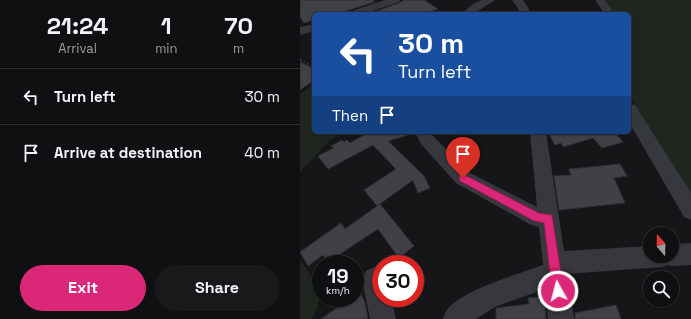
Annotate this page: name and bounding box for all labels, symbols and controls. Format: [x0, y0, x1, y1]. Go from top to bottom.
text: 21:24 [47, 10, 108, 41]
text: 1 [161, 10, 172, 41]
text: 70 [224, 10, 253, 41]
text: 30 m [398, 25, 464, 61]
icon: left [332, 28, 384, 80]
text: Arrival [58, 40, 97, 57]
text: min [155, 40, 177, 57]
text: m [233, 40, 244, 57]
text: Turn left [398, 60, 471, 83]
icon: left [20, 86, 42, 108]
text: Turn left [54, 87, 116, 106]
text: 30 m [245, 87, 280, 106]
icon: arrive [376, 104, 398, 126]
text: Then [332, 106, 368, 125]
pin [446, 137, 480, 178]
icon: arrive [20, 142, 42, 164]
text: Arrive at destination [54, 143, 202, 162]
text: 40 m [244, 143, 280, 162]
icon: arrive [452, 143, 474, 165]
north arrow [643, 227, 679, 263]
map controls [643, 227, 679, 307]
speed limit sign: 30 [372, 255, 424, 307]
text: 19 [327, 263, 349, 289]
button: Exit [20, 265, 146, 311]
button: Share [154, 265, 280, 311]
position arrow [537, 270, 579, 312]
button: search [643, 271, 679, 307]
text: km/h [326, 284, 350, 297]

